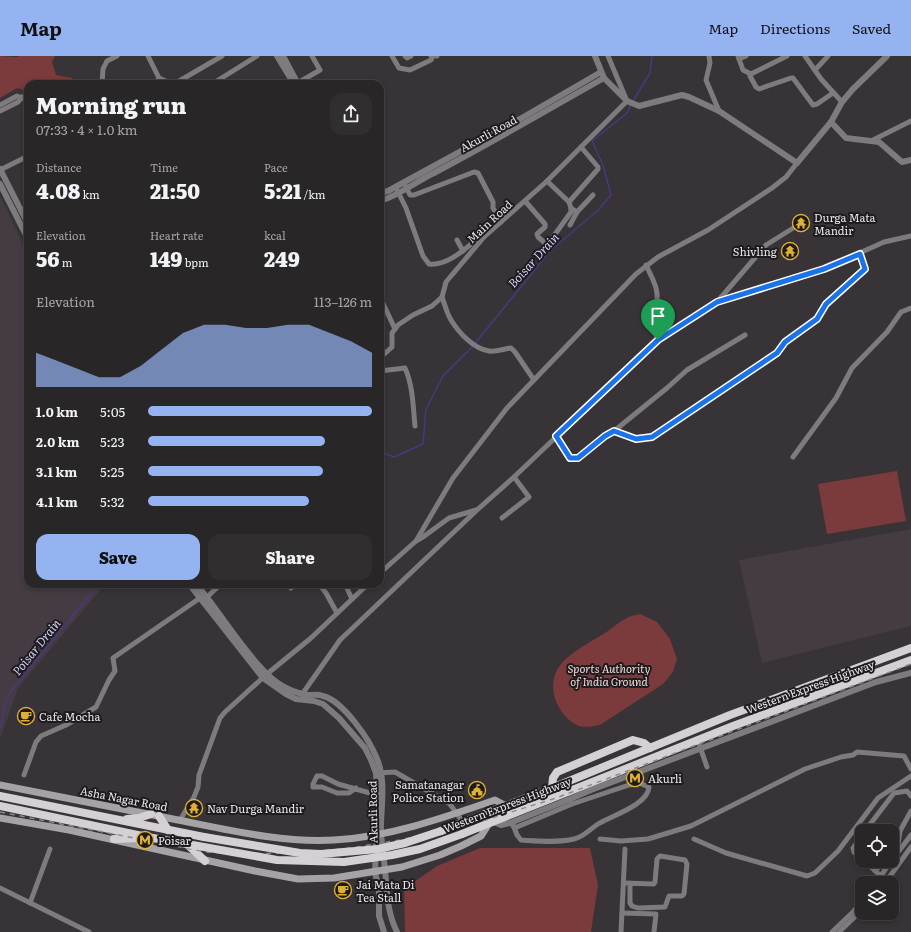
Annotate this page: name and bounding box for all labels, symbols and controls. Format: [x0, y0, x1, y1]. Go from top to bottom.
text: Map [20, 14, 62, 42]
text: Map [708, 18, 738, 38]
text: Directions [760, 18, 830, 38]
text: Saved [852, 18, 891, 38]
text: Morning run [36, 88, 186, 121]
button: share [330, 93, 372, 135]
street label: Akurli Road [457, 111, 520, 155]
text: 07:33 · 4 × 1.0 km [36, 120, 137, 139]
text: Distance [36, 159, 81, 175]
text: Time [150, 159, 178, 175]
text: Pace [264, 159, 288, 175]
text: 4.08 [36, 175, 80, 205]
text: 21:50 [150, 175, 200, 205]
text: 5:21 [264, 175, 301, 205]
text: km [80, 186, 100, 202]
text: /km [301, 186, 326, 202]
street label: Main Road [463, 196, 515, 246]
place label: Durga Mata Mandir [814, 209, 875, 238]
temple icon: Durga Mata Mandir [791, 213, 811, 233]
text: Elevation [36, 227, 86, 243]
text: Heart rate [150, 227, 203, 243]
text: kcal [264, 227, 286, 243]
water label: Boisar Drain [503, 228, 563, 292]
temple icon: Shivling [780, 241, 800, 261]
text: 56 [36, 243, 60, 273]
text: 149 [150, 243, 182, 273]
text: 249 [264, 243, 300, 273]
place label: Shivling [733, 243, 778, 259]
text: m [60, 254, 72, 270]
text: bpm [182, 254, 209, 270]
text: Elevation [36, 292, 95, 311]
text: 113–126 m [314, 292, 372, 311]
pin [641, 299, 675, 340]
icon: arrive [647, 305, 669, 327]
text: 1.0 km [36, 402, 78, 421]
text: 5:05 [100, 402, 125, 421]
text: 2.0 km [36, 432, 80, 451]
text: 5:23 [100, 432, 124, 451]
text: 3.1 km [36, 462, 77, 481]
text: 5:25 [100, 462, 124, 481]
text: 4.1 km [36, 492, 78, 511]
text: 5:32 [100, 492, 124, 511]
button: Save [36, 534, 200, 580]
button: Share [208, 534, 372, 580]
water label: Poisar Drain [8, 615, 64, 679]
street label: Western Express Highway [744, 655, 877, 717]
park label: Sports Authority of India Ground [568, 660, 650, 689]
cafe icon: Cafe Mocha [16, 706, 36, 726]
place label: Cafe Mocha [39, 708, 101, 724]
metro station icon: Akurli [625, 768, 645, 788]
place label: Akurli [648, 770, 682, 786]
street label: Western Express Highway [441, 772, 574, 836]
place label: Samatanagar Police Station [392, 776, 465, 805]
street label: Akurli Road [363, 780, 381, 844]
public building icon: Samatanagar Police Station [467, 780, 487, 800]
street label: Asha Nagar Road [79, 782, 169, 814]
temple icon: Nav Durga Mandir [184, 798, 204, 818]
place label: Nav Durga Mandir [207, 800, 305, 816]
map controls [855, 824, 899, 920]
button: locate [855, 824, 899, 868]
metro station icon: Poisar [135, 830, 155, 850]
place label: Poisar [158, 832, 192, 848]
place label: Jai Mata Di Tea Stall [356, 876, 415, 905]
button: layers [855, 876, 899, 920]
cafe icon: Jai Mata Di Tea Stall [333, 880, 353, 900]

